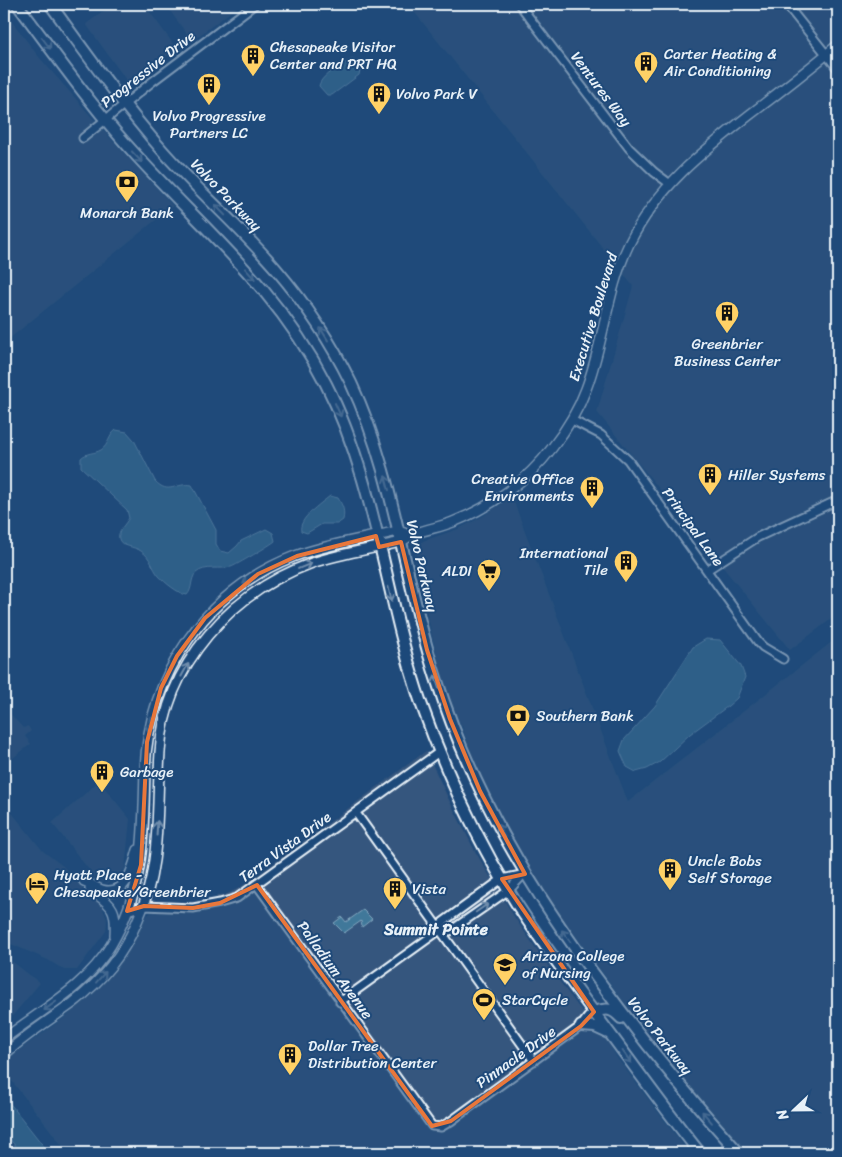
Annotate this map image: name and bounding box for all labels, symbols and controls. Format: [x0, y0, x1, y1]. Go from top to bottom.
street label: Progressive Drive [95, 24, 201, 114]
place label: Chesapeake Visitor Center and PRT HQ [270, 34, 397, 77]
one-way arrow [41, 36, 51, 50]
place label: Carter Heating & Air Conditioning [663, 41, 777, 84]
building icon: Chesapeake Visitor Center and PRT HQ [240, 43, 266, 77]
street label: Ventures Way [564, 46, 638, 133]
building icon: Carter Heating & Air Conditioning [633, 50, 659, 84]
building icon: Volvo Progressive Partners LC [196, 72, 222, 106]
building icon: Volvo Park V [366, 81, 392, 115]
place label: Volvo Park V [396, 81, 478, 107]
place label: Volvo Progressive Partners LC [152, 103, 266, 146]
one-way arrow [131, 150, 143, 163]
street label: Volvo Parkway [184, 152, 268, 238]
bank icon: Monarch Bank [114, 169, 140, 203]
place label: Monarch Bank [80, 200, 174, 226]
one-way arrow [214, 204, 226, 216]
street label: Executive Boulevard [561, 248, 625, 385]
one-way arrow [244, 267, 256, 280]
building icon: Greenbrier Business Center [714, 300, 740, 334]
one-way arrow [318, 328, 328, 342]
place label: Greenbrier Business Center [674, 331, 781, 374]
one-way arrow [333, 402, 343, 417]
building icon: Hiller Systems [697, 462, 723, 496]
place label: Hiller Systems [728, 462, 825, 488]
place label: Creative Office Environments [472, 466, 574, 509]
building icon: Creative Office Environments [579, 475, 605, 509]
one-way arrow [382, 476, 391, 492]
street label: Principal Lane [655, 482, 731, 573]
street label: Volvo Parkway [399, 517, 445, 615]
place label: International Tile [519, 540, 609, 583]
building icon: International Tile [613, 549, 639, 583]
place label: ALDI [441, 558, 472, 584]
supermarket icon: ALDI [476, 558, 502, 592]
one-way arrow [297, 561, 312, 571]
one-way arrow [242, 576, 256, 586]
one-way arrow [386, 586, 395, 602]
one-way arrow [181, 663, 190, 678]
one-way arrow [432, 675, 441, 690]
bank icon: Southern Bank [505, 703, 531, 737]
place label: Southern Bank [536, 703, 634, 729]
one-way arrow [145, 717, 155, 733]
building icon: Garbage [89, 759, 115, 793]
place label: Garbage [120, 759, 173, 785]
street label: Terra Vista Drive [233, 804, 337, 890]
one-way arrow [152, 820, 162, 836]
one-way arrow [496, 824, 505, 839]
place label: Uncle Bobs Self Storage [688, 848, 772, 891]
building icon: Uncle Bobs Self Storage [657, 857, 683, 891]
place label: Hyatt Place - Chesapeake/Greenbrier [54, 862, 211, 905]
hotel icon: Hyatt Place - Chesapeake/Greenbrier [24, 871, 50, 905]
building icon: Vista [382, 876, 408, 910]
place label: Vista [412, 876, 447, 902]
one-way arrow [475, 903, 489, 913]
street label: Palladium Avenue [290, 915, 380, 1025]
district label: Summit Pointe [383, 915, 489, 944]
one-way arrow [561, 930, 571, 944]
place label: Arizona College of Nursing [521, 943, 625, 986]
school or university icon: Arizona College of Nursing [492, 952, 518, 986]
one-way arrow [95, 970, 107, 983]
sports icon: StarCycle [471, 987, 497, 1021]
place label: StarCycle [502, 987, 568, 1013]
street label: Volvo Parkway [621, 991, 699, 1081]
one-way arrow [44, 1000, 57, 1011]
street label: Pinnacle Drive [470, 1019, 562, 1095]
place label: Dollar Tree Distribution Center [308, 1033, 437, 1076]
building icon: Dollar Tree Distribution Center [277, 1042, 303, 1076]
one-way arrow [622, 1050, 633, 1063]
north arrow [770, 1084, 820, 1134]
text: N [769, 1105, 796, 1125]
one-way arrow [701, 1110, 713, 1123]

